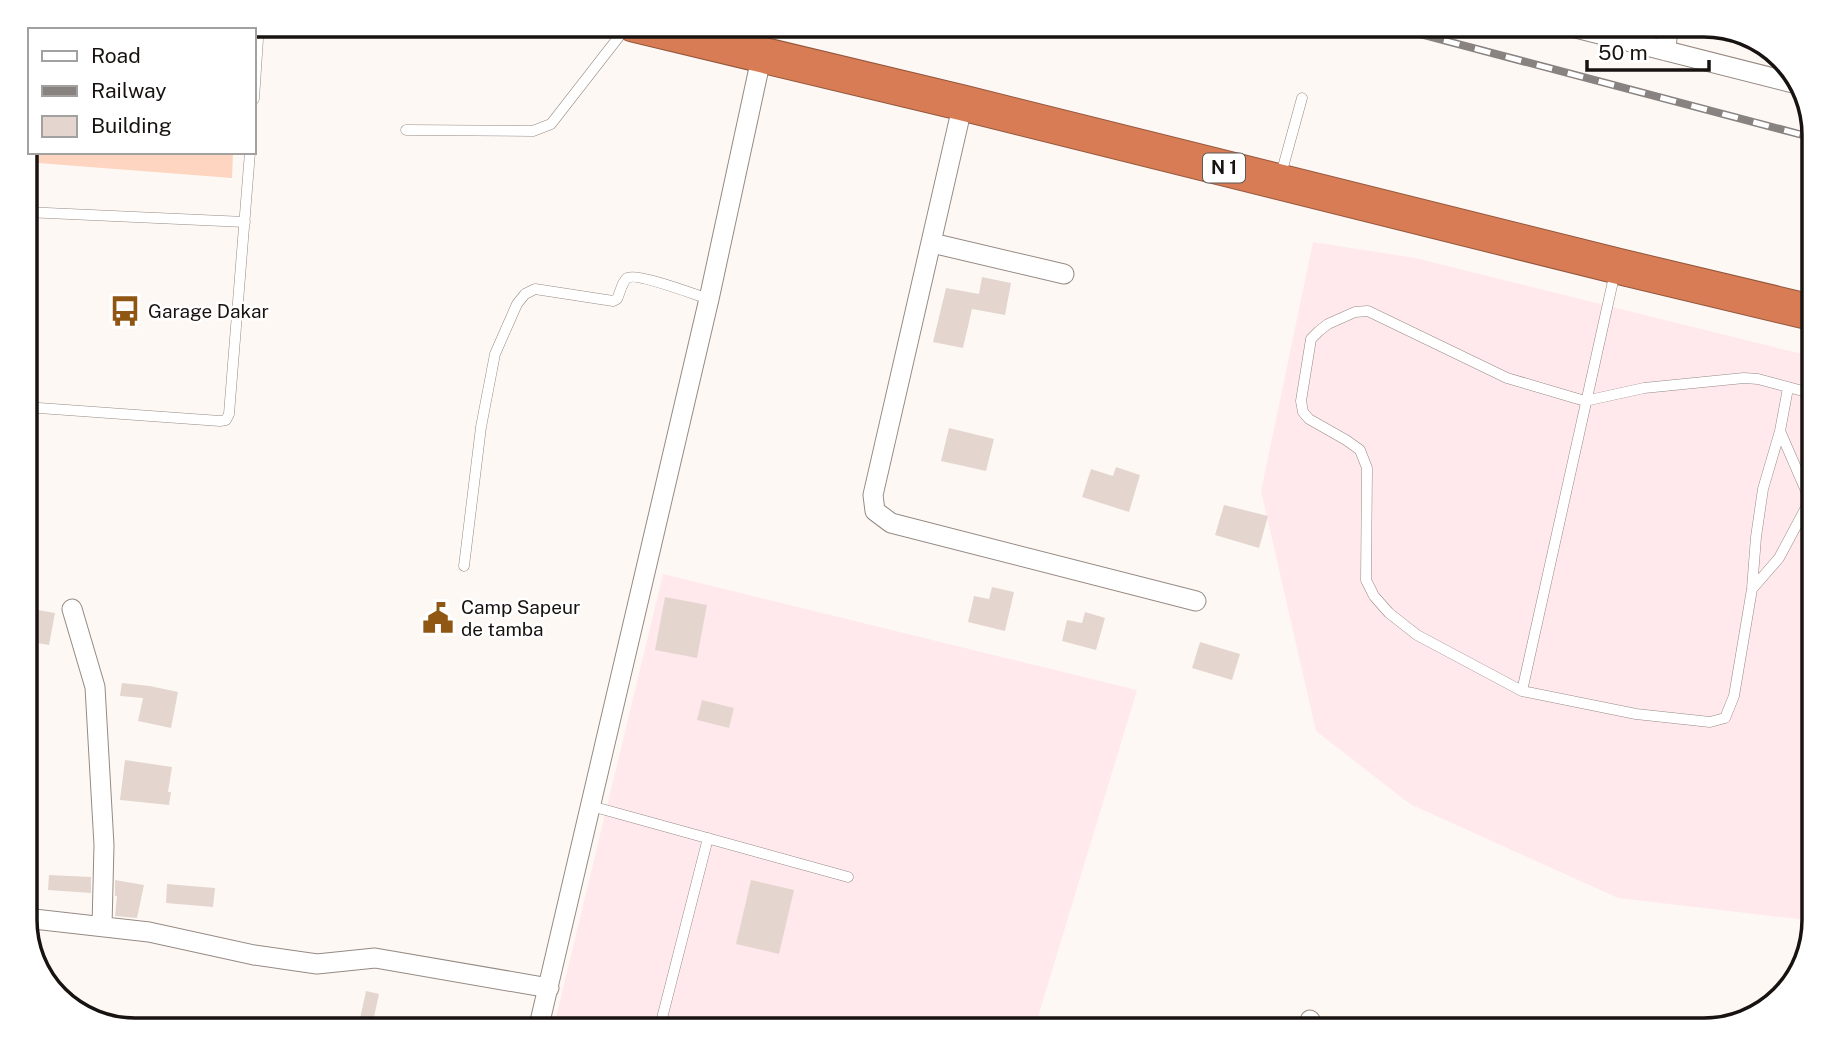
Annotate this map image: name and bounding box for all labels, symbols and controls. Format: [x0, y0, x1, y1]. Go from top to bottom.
legend [28, 28, 256, 154]
scale bar [1587, 28, 1710, 72]
text: 50 m [1598, 40, 1648, 65]
text: Road [91, 43, 141, 68]
text: Railway [91, 78, 167, 103]
text: Building [91, 113, 172, 138]
road number: N 1 [1203, 154, 1245, 182]
bus stop icon: Garage Dakar [108, 294, 142, 328]
place label: Garage Dakar [148, 300, 269, 322]
place label: Camp Sapeur de tamba [461, 596, 581, 640]
public building icon: Camp Sapeur de tamba [421, 601, 455, 635]

